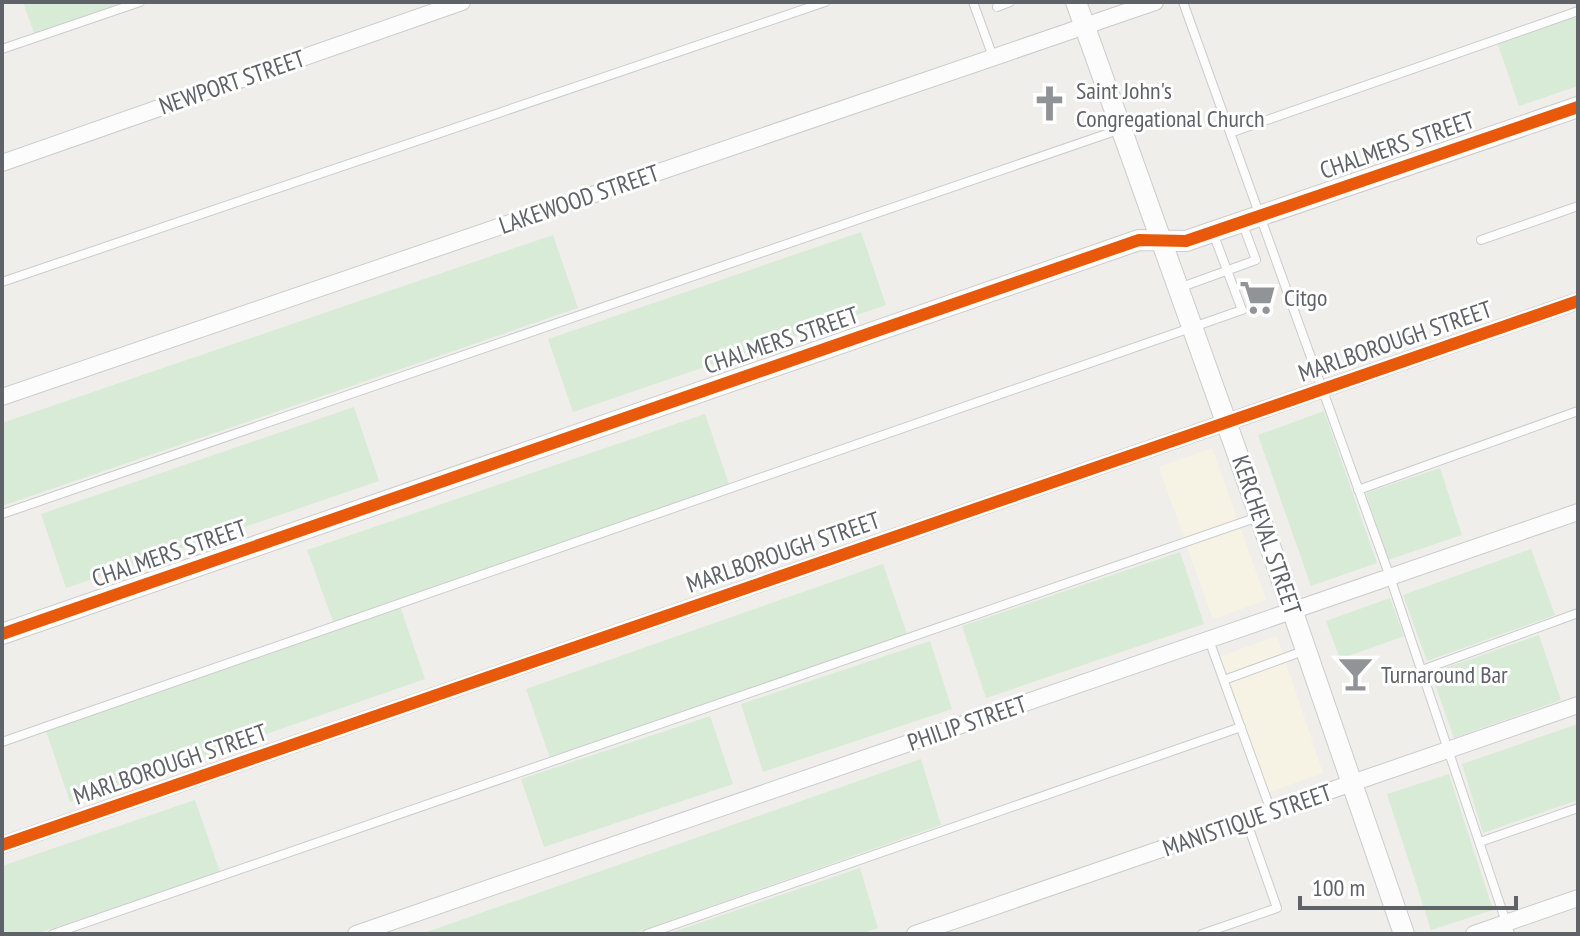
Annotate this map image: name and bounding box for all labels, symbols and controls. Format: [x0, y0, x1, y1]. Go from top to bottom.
street label: NEWPORT STREET [155, 42, 309, 121]
place label: Saint John's Congregational Church [1076, 75, 1265, 134]
church icon: Saint John's Congregational Church [1031, 85, 1069, 123]
street label: CHALMERS STREET [1316, 104, 1479, 186]
street label: LAKEWOOD STREET [495, 157, 663, 241]
supermarket icon: Citgo [1239, 278, 1277, 316]
place label: Citgo [1284, 282, 1327, 313]
street label: MARLBOROUGH STREET [1294, 293, 1496, 389]
street label: CHALMERS STREET [700, 299, 863, 381]
street label: KERCHEVAL STREET [1225, 451, 1309, 619]
street label: MARLBOROUGH STREET [682, 504, 884, 600]
street label: CHALMERS STREET [88, 512, 251, 594]
bar icon: Turnaround Bar [1336, 655, 1374, 693]
place label: Turnaround Bar [1381, 659, 1508, 690]
street label: PHILIP STREET [903, 688, 1031, 758]
street label: MARLBOROUGH STREET [69, 716, 271, 812]
street label: MANISTIQUE STREET [1158, 777, 1336, 863]
scale bar [1300, 860, 1516, 910]
text: 100 m [1312, 872, 1365, 903]

